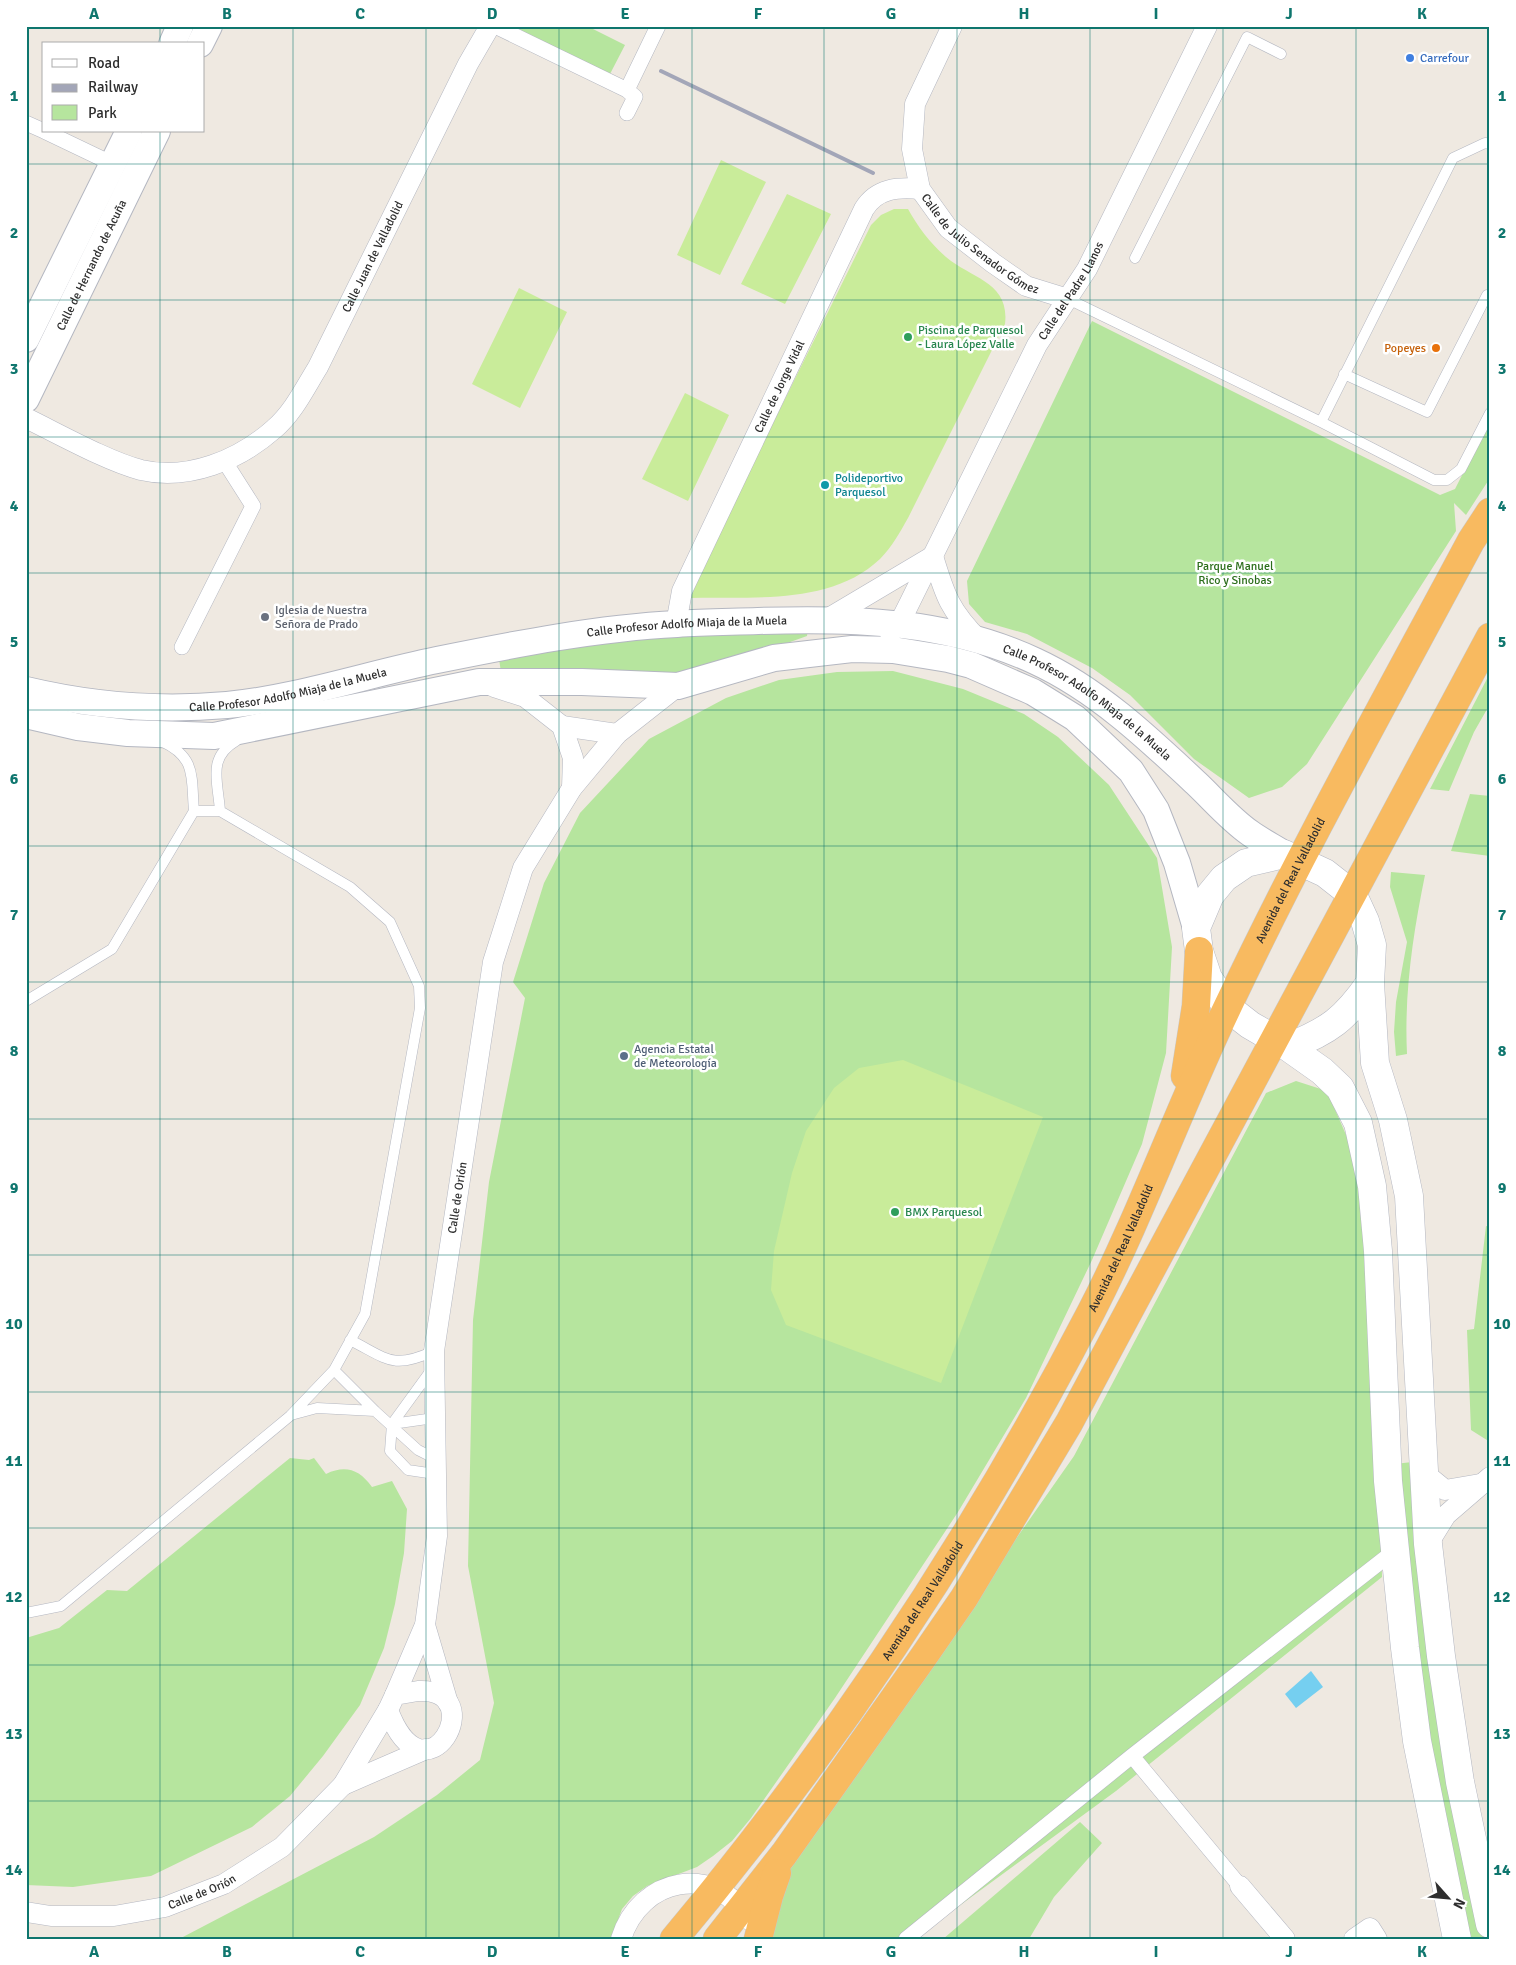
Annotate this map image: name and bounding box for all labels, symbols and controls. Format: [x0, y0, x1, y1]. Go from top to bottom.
text: A [89, 4, 100, 24]
text: B [222, 4, 232, 24]
text: C [355, 4, 365, 24]
text: D [487, 4, 498, 24]
text: E [620, 4, 630, 24]
text: F [754, 4, 763, 24]
text: G [886, 4, 896, 24]
text: H [1019, 4, 1029, 24]
text: I [1153, 4, 1159, 24]
text: J [1285, 4, 1293, 24]
text: K [1417, 4, 1427, 24]
legend [42, 42, 205, 132]
place label: Carrefour [1420, 51, 1470, 66]
marker: Carrefour [1404, 52, 1416, 64]
text: Road [88, 54, 120, 72]
text: Railway [88, 78, 138, 96]
text: 1 [10, 86, 19, 106]
text: 1 [1498, 86, 1507, 106]
text: Park [88, 104, 117, 122]
street label: Calle de Julio Senador Gómez [918, 190, 1041, 297]
street label: Calle de Hernando de Acuña [53, 197, 130, 333]
street label: Calle Juan de Valladolid [339, 199, 406, 315]
text: 2 [10, 223, 18, 243]
text: 2 [1498, 223, 1506, 243]
street label: Calle del Padre Llanos [1035, 239, 1107, 343]
place label: Piscina de Parquesol - Laura López Valle [918, 323, 1024, 352]
marker: Piscina de Parquesol - Laura López Valle [902, 331, 914, 343]
street label: Calle de Jorge Vidal [751, 337, 808, 435]
place label: Popeyes [1384, 341, 1426, 356]
marker: Popeyes [1430, 342, 1442, 354]
text: 3 [10, 359, 18, 379]
text: 3 [1498, 359, 1506, 379]
place label: Polideportivo Parquesol [835, 471, 903, 500]
marker: Polideportivo Parquesol [819, 479, 831, 491]
text: 4 [10, 496, 19, 516]
text: 4 [1498, 496, 1507, 516]
park label: Parque Manuel Rico y Sinobas [1197, 559, 1274, 588]
place label: Iglesia de Nuestra Señora de Prado [275, 603, 367, 632]
marker: Iglesia de Nuestra Señora de Prado [259, 611, 271, 623]
street label: Calle Profesor Adolfo Miaja de la Muela [586, 613, 787, 640]
text: 5 [10, 632, 18, 652]
text: 5 [1498, 632, 1506, 652]
street label: Calle Profesor Adolfo Miaja de la Muela [1001, 641, 1174, 764]
street label: Calle Profesor Adolfo Miaja de la Muela [189, 664, 388, 715]
text: 6 [10, 769, 19, 789]
text: 6 [1498, 769, 1507, 789]
street label: Avenida del Real Valladolid [1252, 815, 1328, 945]
text: 7 [10, 905, 19, 925]
text: 7 [1498, 905, 1507, 925]
text: 8 [10, 1041, 19, 1061]
text: 8 [1498, 1041, 1507, 1061]
place label: Agencia Estatal de Meteorología [634, 1042, 717, 1071]
marker: Agencia Estatal de Meteorología [618, 1050, 630, 1062]
street label: Calle de Orión [444, 1161, 470, 1235]
text: 9 [10, 1178, 19, 1198]
text: 9 [1498, 1178, 1507, 1198]
street label: Avenida del Real Valladolid [1085, 1182, 1157, 1314]
place label: BMX Parquesol [905, 1205, 983, 1220]
marker: BMX Parquesol [889, 1206, 901, 1218]
text: 10 [5, 1314, 23, 1334]
text: 10 [1493, 1314, 1511, 1334]
text: 11 [5, 1451, 23, 1471]
text: 11 [1493, 1451, 1511, 1471]
street label: Avenida del Real Valladolid [879, 1539, 967, 1663]
text: 12 [5, 1587, 23, 1607]
text: 12 [1493, 1587, 1511, 1607]
text: 13 [5, 1724, 23, 1744]
text: 13 [1493, 1724, 1511, 1744]
text: 14 [5, 1860, 23, 1880]
text: 14 [1493, 1860, 1511, 1880]
street label: Calle de Orión [166, 1871, 239, 1913]
north arrow [1424, 1872, 1474, 1922]
text: N [1449, 1895, 1469, 1912]
text: A [89, 1942, 100, 1962]
text: B [222, 1942, 232, 1962]
text: C [355, 1942, 365, 1962]
text: D [487, 1942, 498, 1962]
text: E [620, 1942, 630, 1962]
text: F [754, 1942, 763, 1962]
text: G [886, 1942, 896, 1962]
text: H [1019, 1942, 1029, 1962]
text: I [1153, 1942, 1159, 1962]
text: J [1285, 1942, 1293, 1962]
text: K [1417, 1942, 1427, 1962]

